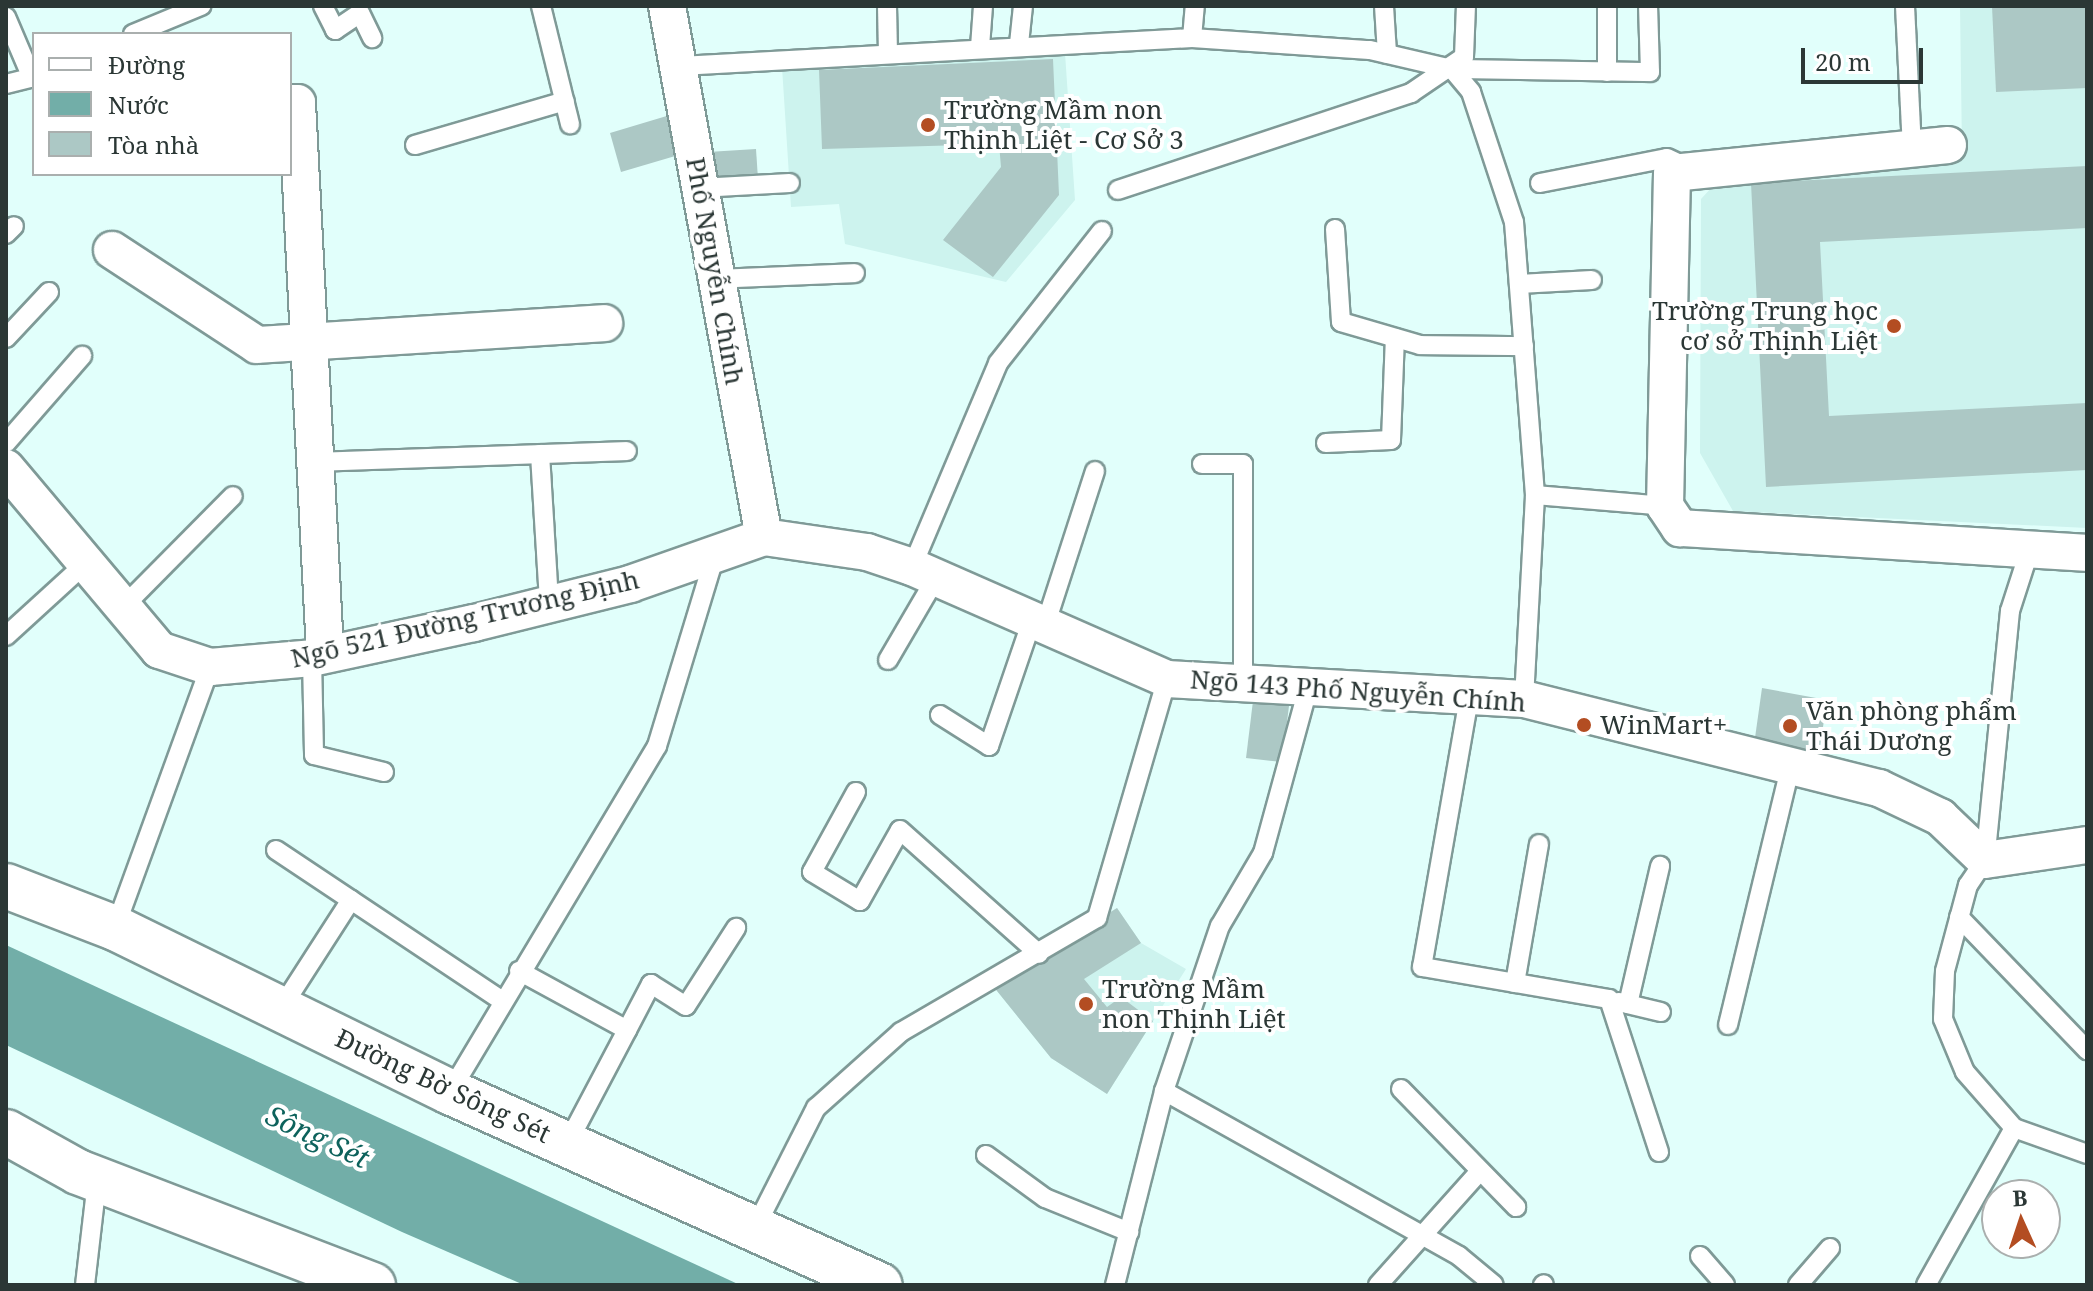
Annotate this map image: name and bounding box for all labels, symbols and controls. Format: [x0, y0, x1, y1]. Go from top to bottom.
legend [32, 32, 292, 176]
scale bar [1805, 32, 1927, 82]
text: 20 m [1815, 45, 1871, 78]
text: Đường [108, 48, 185, 81]
text: Nước [108, 88, 169, 121]
place label: Trường Mầm non Thịnh Liệt - Cơ Sở 3 [944, 94, 1184, 156]
marker: Trường Mầm non Thịnh Liệt - Cơ Sở 3 [919, 116, 937, 134]
text: Tòa nhà [108, 128, 199, 161]
street label: Phố Nguyễn Chính [680, 155, 750, 387]
place label: Trường Trung học cơ sở Thịnh Liệt [1652, 295, 1878, 356]
marker: Trường Trung học cơ sở Thịnh Liệt [1885, 317, 1903, 335]
street label: Ngõ 521 Đường Trương Định [288, 564, 642, 674]
street label: Ngõ 143 Phố Nguyễn Chính [1189, 664, 1527, 718]
place label: Văn phòng phẩm Thái Dương [1806, 695, 2017, 756]
place label: WinMart+ [1600, 709, 1727, 741]
marker: WinMart+ [1575, 716, 1593, 734]
marker: Văn phòng phẩm Thái Dương [1781, 717, 1799, 735]
place label: Trường Mầm non Thịnh Liệt [1102, 973, 1286, 1034]
marker: Trường Mầm non Thịnh Liệt [1077, 995, 1095, 1013]
street label: Đường Bờ Sông Sét [330, 1022, 556, 1150]
water label: Sông Sét [261, 1097, 375, 1175]
north arrow [1981, 1179, 2061, 1259]
text: B [2012, 1182, 2028, 1212]

